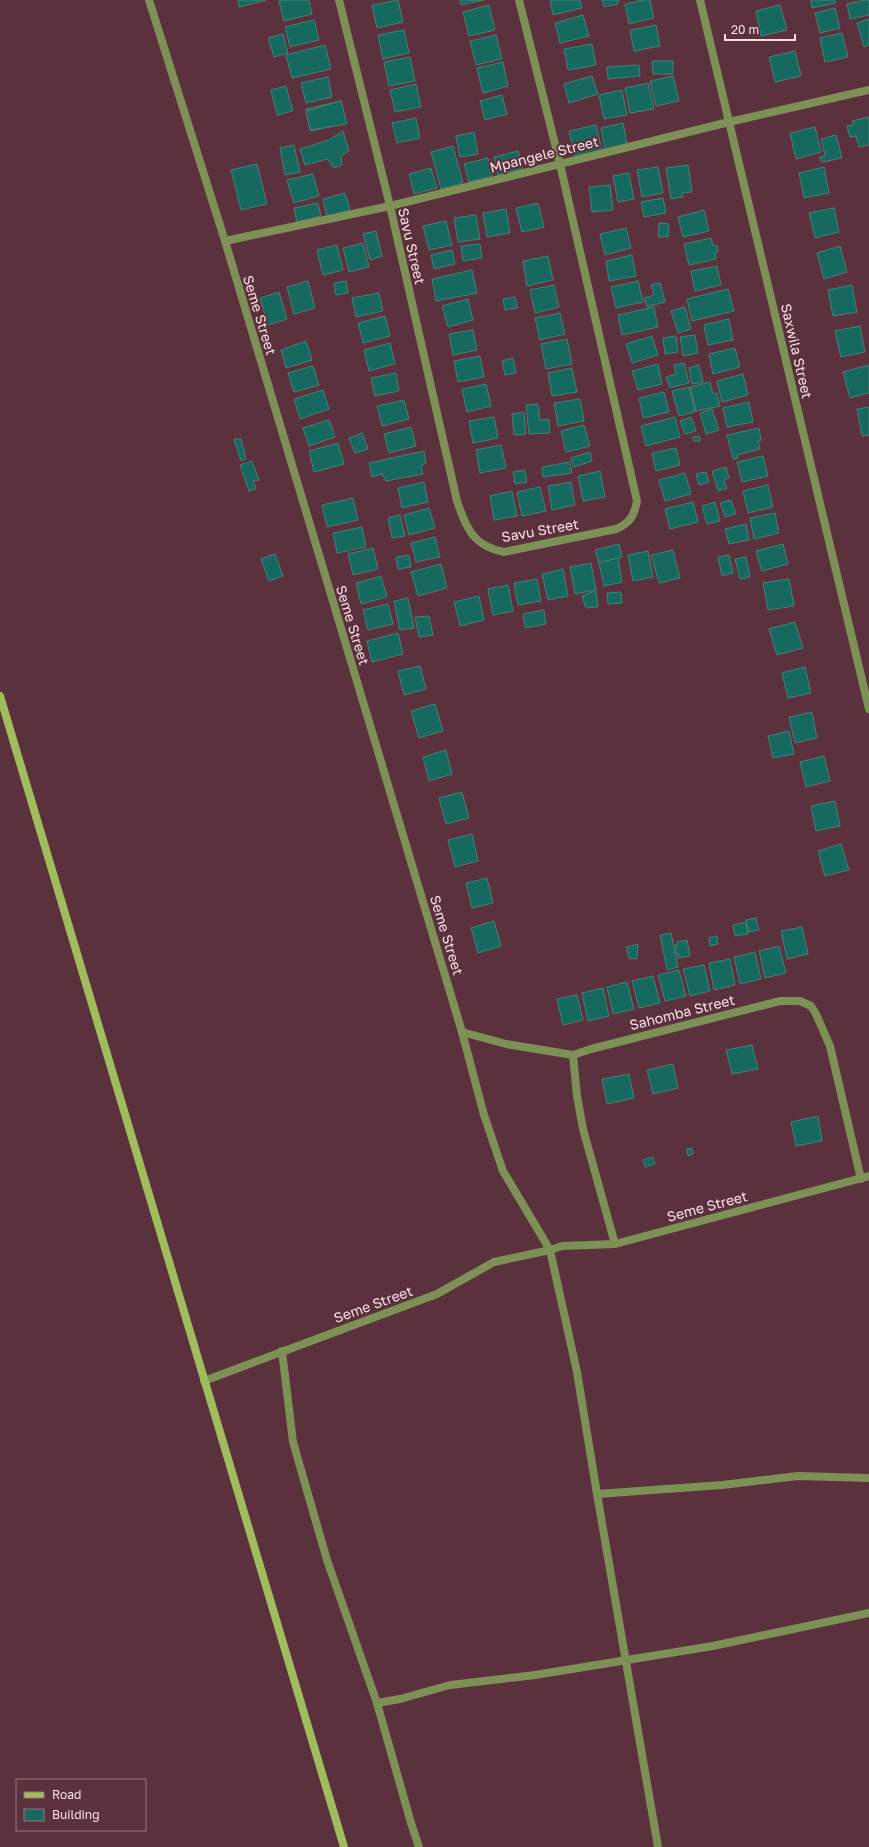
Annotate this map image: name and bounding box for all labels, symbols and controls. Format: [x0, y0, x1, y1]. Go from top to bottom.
scale bar [725, 16, 795, 42]
text: 20 m [731, 22, 759, 37]
street label: Mpangele Street [488, 132, 600, 176]
street label: Savu Street [395, 206, 429, 286]
street label: Seme Street [240, 273, 280, 357]
street label: Saxwila Street [778, 302, 816, 400]
street label: Savu Street [500, 515, 580, 545]
street label: Seme Street [333, 583, 373, 667]
street label: Seme Street [427, 893, 467, 977]
street label: Sahomba Street [628, 991, 736, 1033]
street label: Seme Street [665, 1187, 749, 1225]
street label: Seme Street [331, 1282, 415, 1326]
legend [16, 1779, 146, 1831]
text: Road [52, 1787, 81, 1802]
text: Building [52, 1807, 100, 1822]

